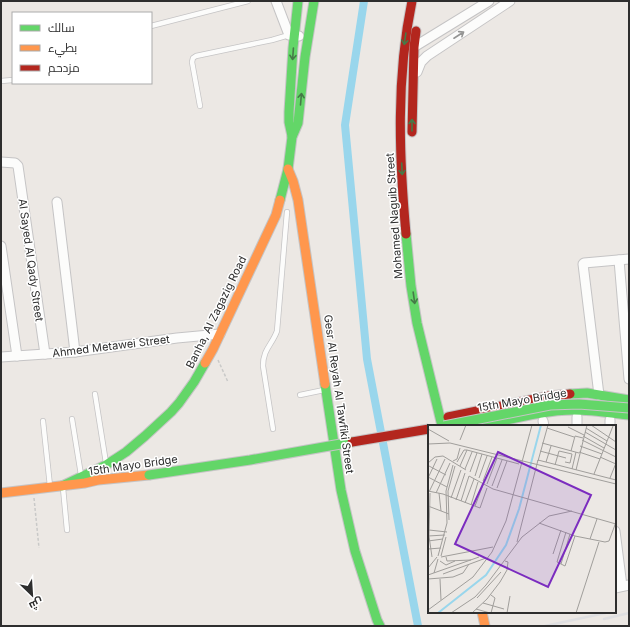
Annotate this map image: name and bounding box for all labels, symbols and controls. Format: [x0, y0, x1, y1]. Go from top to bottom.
legend [12, 12, 152, 84]
text: سالك [48, 20, 75, 35]
one-way arrow [453, 30, 465, 38]
one-way arrow [401, 32, 409, 45]
text: بطيء [48, 40, 77, 58]
one-way arrow [289, 47, 296, 60]
text: مزدحم [48, 60, 80, 76]
one-way arrow [297, 93, 305, 106]
one-way arrow [408, 119, 416, 132]
street label: Mohamed Naguib Street [383, 152, 405, 280]
one-way arrow [398, 162, 406, 175]
street label: Al Sayed Al Qady Street [15, 198, 47, 323]
street label: Banha, Al Zagazig Road [183, 254, 249, 370]
one-way arrow [410, 292, 418, 305]
street label: Gesr Al Reyah Al Tawfiki Street [321, 314, 357, 475]
street label: Ahmed Metawei Street [52, 332, 171, 360]
street label: 15th Mayo Bridge [476, 385, 568, 415]
inset map [428, 425, 616, 613]
street label: 15th Mayo Bridge [87, 452, 179, 478]
north arrow [12, 575, 52, 615]
text: ش [27, 595, 46, 613]

